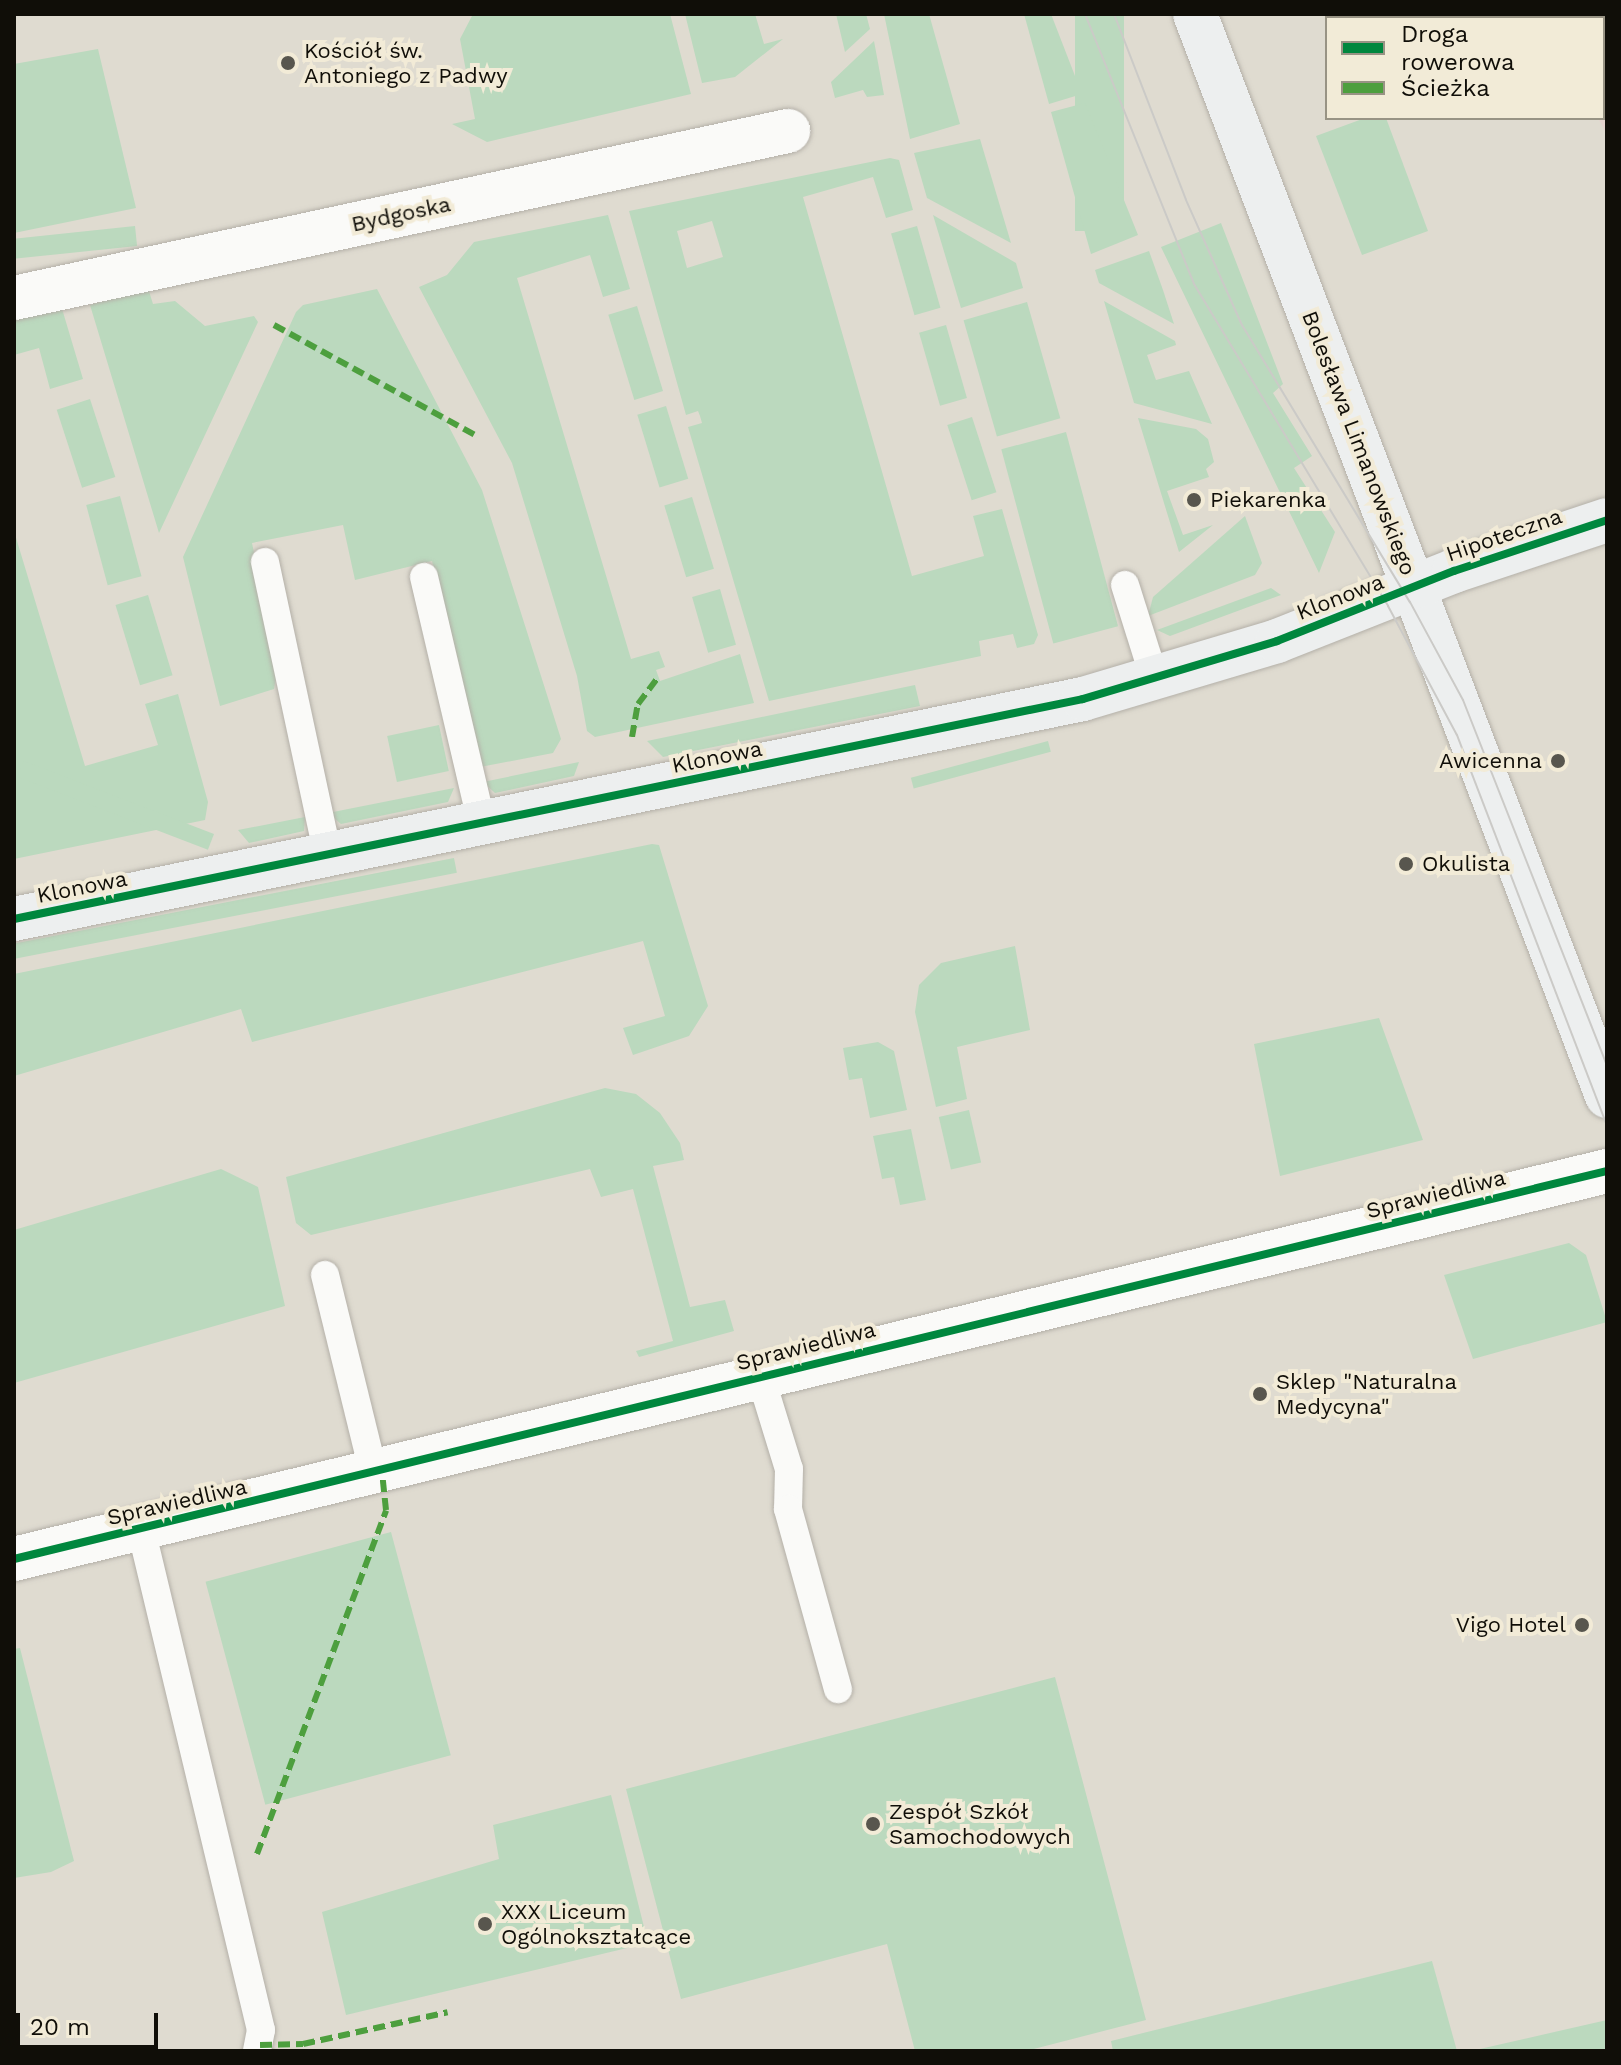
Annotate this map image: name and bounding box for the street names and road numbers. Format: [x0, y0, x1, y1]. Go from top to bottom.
street label: Bydgoska [349, 191, 453, 237]
street label: Bolesława Limanowskiego [1296, 307, 1422, 579]
street label: Hipoteczna [1443, 503, 1565, 567]
street label: Klonowa [1293, 568, 1387, 626]
street label: Klonowa [670, 735, 764, 779]
street label: Klonowa [35, 865, 129, 909]
street label: Sprawiedliwa [1364, 1164, 1508, 1224]
street label: Sprawiedliwa [734, 1316, 878, 1376]
street label: Sprawiedliwa [105, 1473, 249, 1531]

